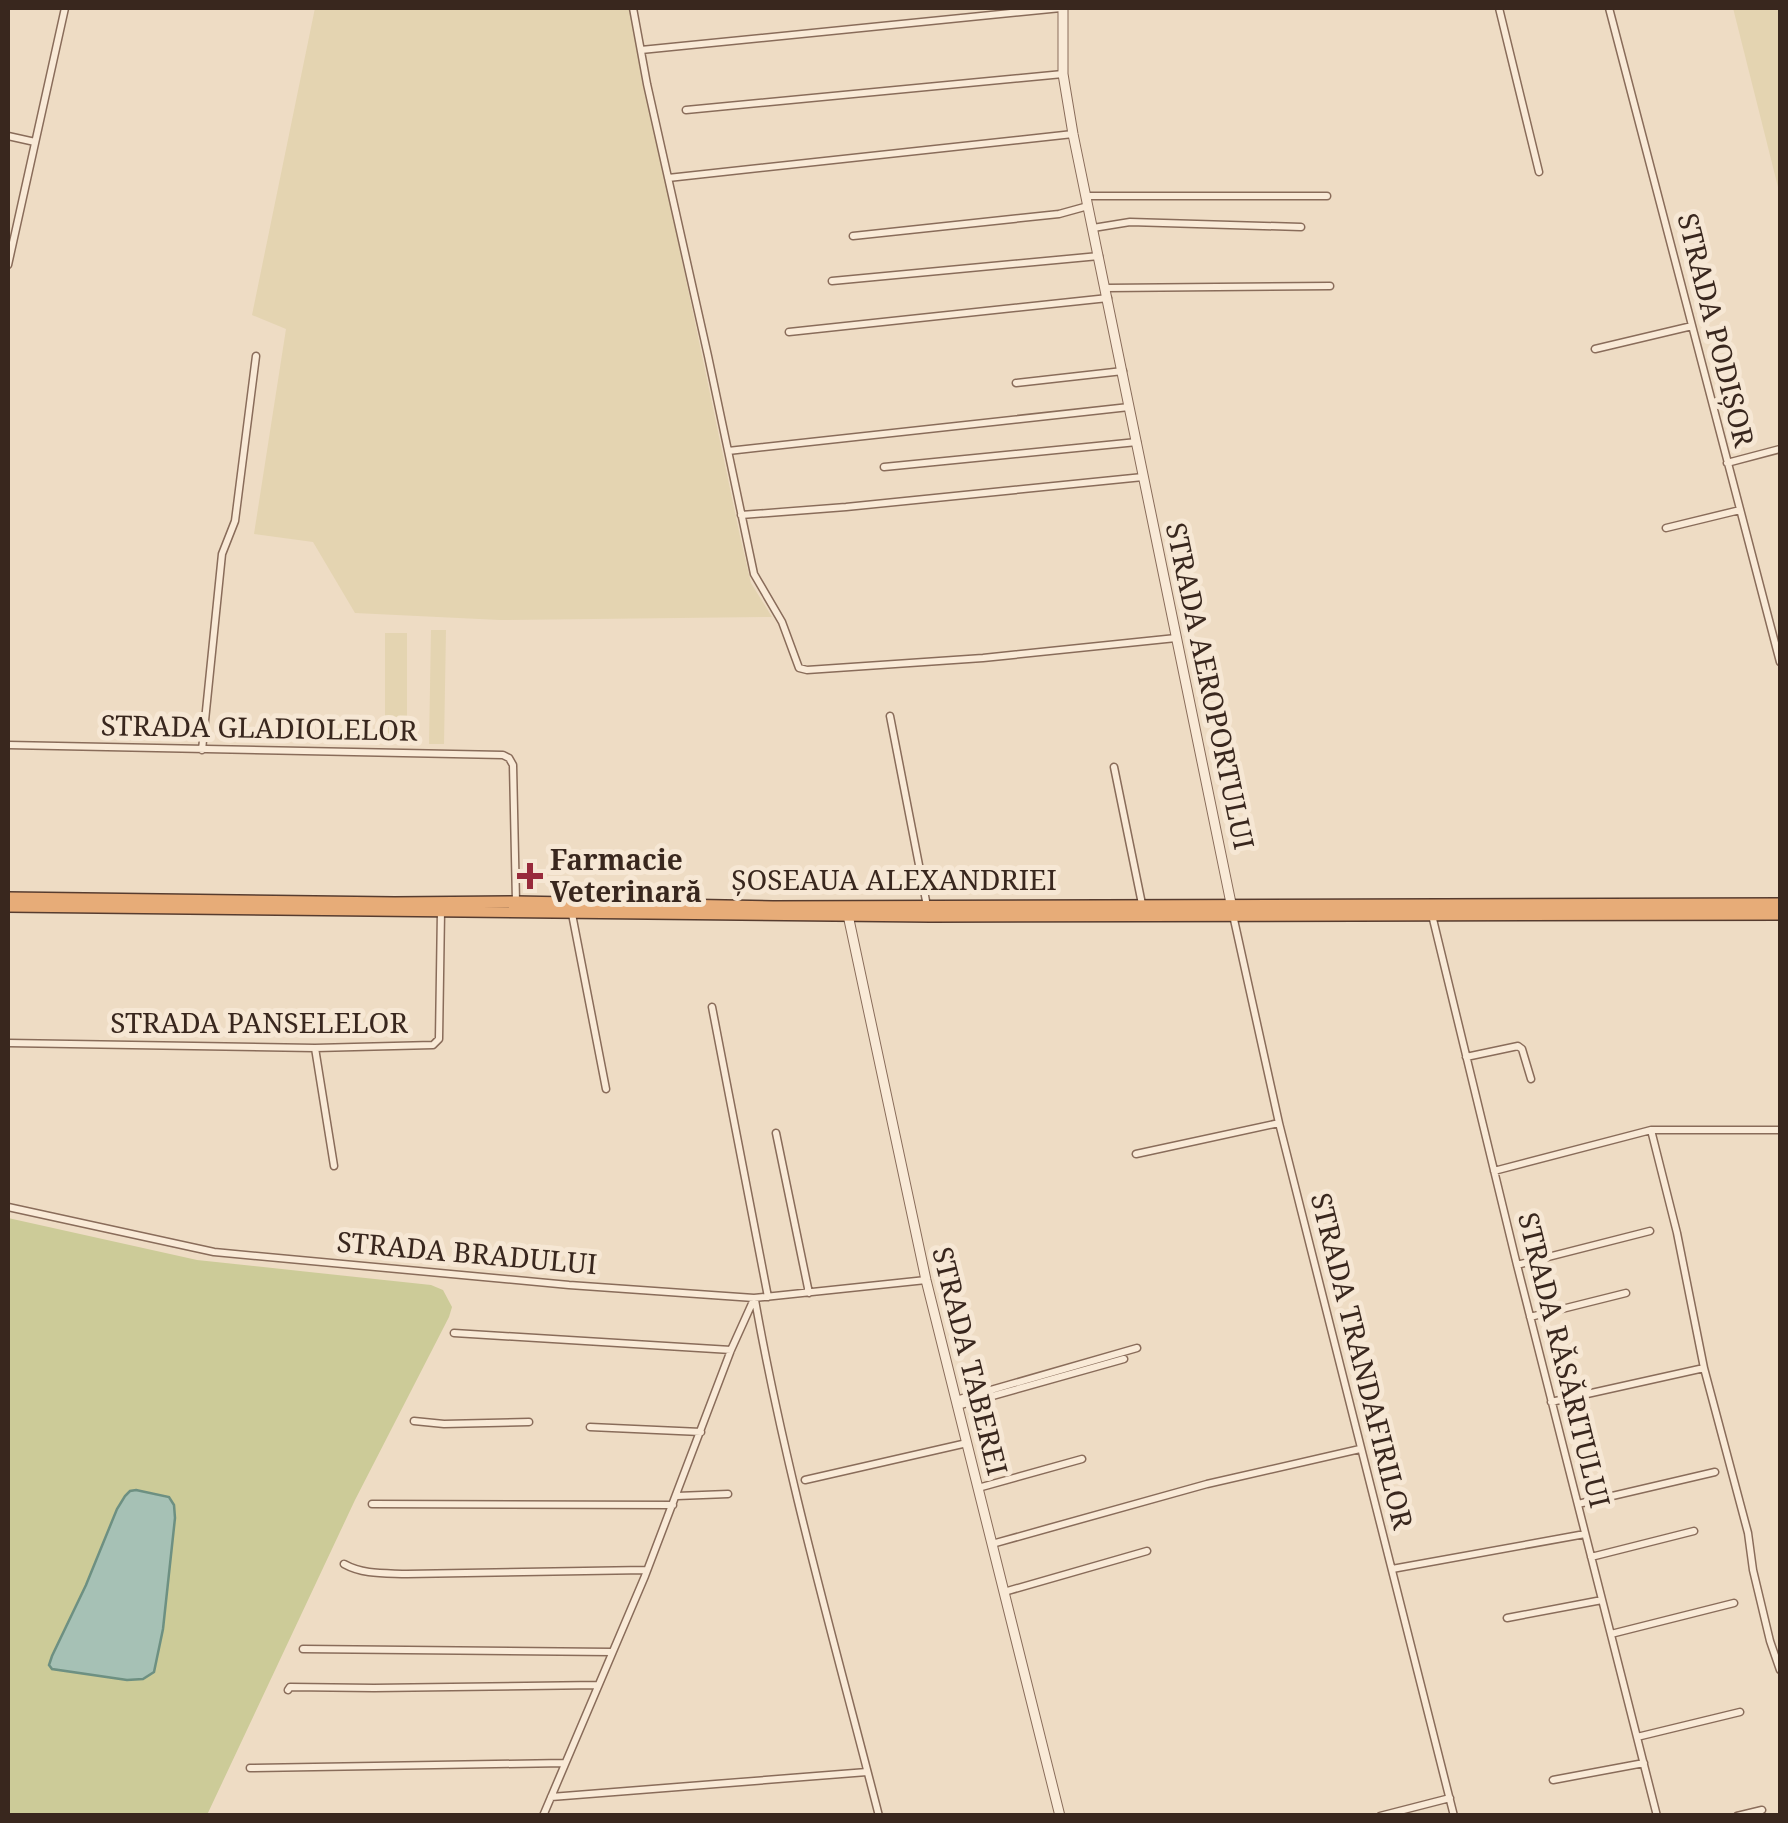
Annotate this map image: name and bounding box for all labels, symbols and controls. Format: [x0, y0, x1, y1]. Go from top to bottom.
street label: STRADA PODIȘOR [1670, 209, 1765, 451]
street label: STRADA AEROPORTULUI [1158, 519, 1264, 853]
street label: STRADA GLADIOLELOR [100, 705, 418, 749]
place label: Farmacie Veterinară [550, 840, 702, 910]
street label: ȘOSEAUA ALEXANDRIEI [731, 860, 1057, 898]
marker: Farmacie Veterinară [519, 865, 541, 887]
street label: STRADA PANSELELOR [110, 1003, 408, 1041]
street label: STRADA TRANDAFIRILOR [1303, 1189, 1423, 1533]
street label: STRADA RĂSĂRITULUI [1510, 1208, 1620, 1511]
street label: STRADA BRADULUI [335, 1222, 599, 1282]
street label: STRADA TABEREI [924, 1243, 1018, 1479]

